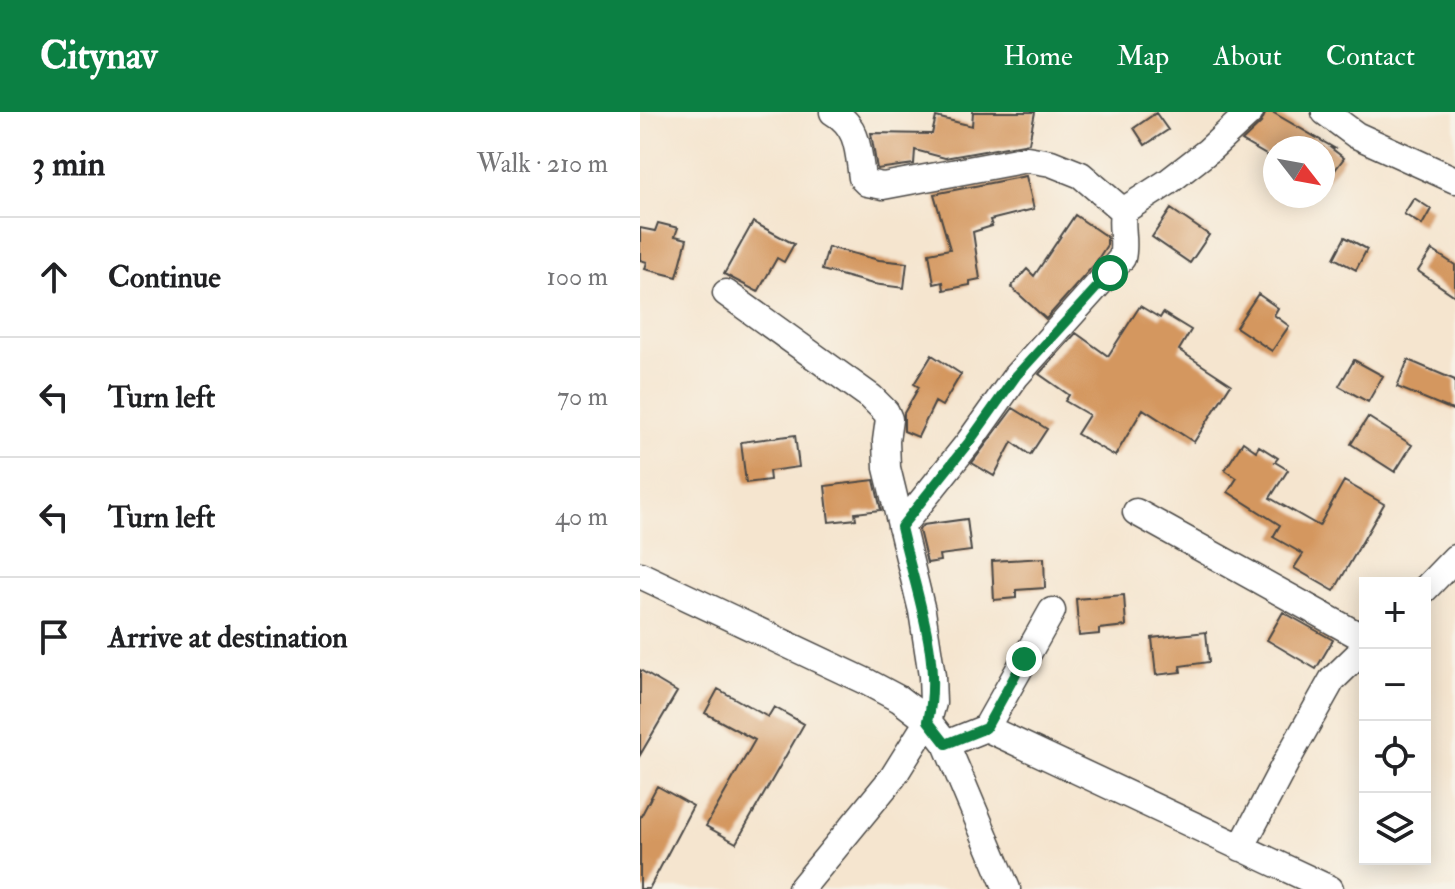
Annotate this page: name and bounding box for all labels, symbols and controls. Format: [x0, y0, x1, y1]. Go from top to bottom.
text: Citynav [40, 32, 157, 80]
text: Home [1003, 39, 1073, 74]
text: Map [1117, 39, 1169, 74]
text: About [1213, 39, 1282, 74]
text: Contact [1326, 39, 1415, 74]
north arrow [1263, 136, 1335, 208]
text: 3 min [32, 143, 105, 186]
text: Walk · 210 m [477, 148, 608, 180]
icon: ahead [32, 255, 76, 299]
route start [1092, 255, 1128, 291]
text: Continue [108, 259, 221, 296]
text: 100 m [547, 261, 608, 293]
icon: left [32, 375, 76, 419]
text: Turn left [108, 379, 215, 416]
text: 70 m [557, 381, 608, 413]
icon: left [32, 495, 76, 539]
text: Turn left [108, 499, 215, 536]
text: 40 m [555, 501, 608, 533]
map controls [1359, 577, 1431, 865]
button: + [1359, 577, 1431, 649]
icon: arrive [32, 615, 76, 659]
text: Arrive at destination [108, 619, 348, 656]
route end [1006, 641, 1042, 677]
button: − [1359, 649, 1431, 721]
button: locate [1359, 721, 1431, 793]
button: layers [1359, 793, 1431, 865]

